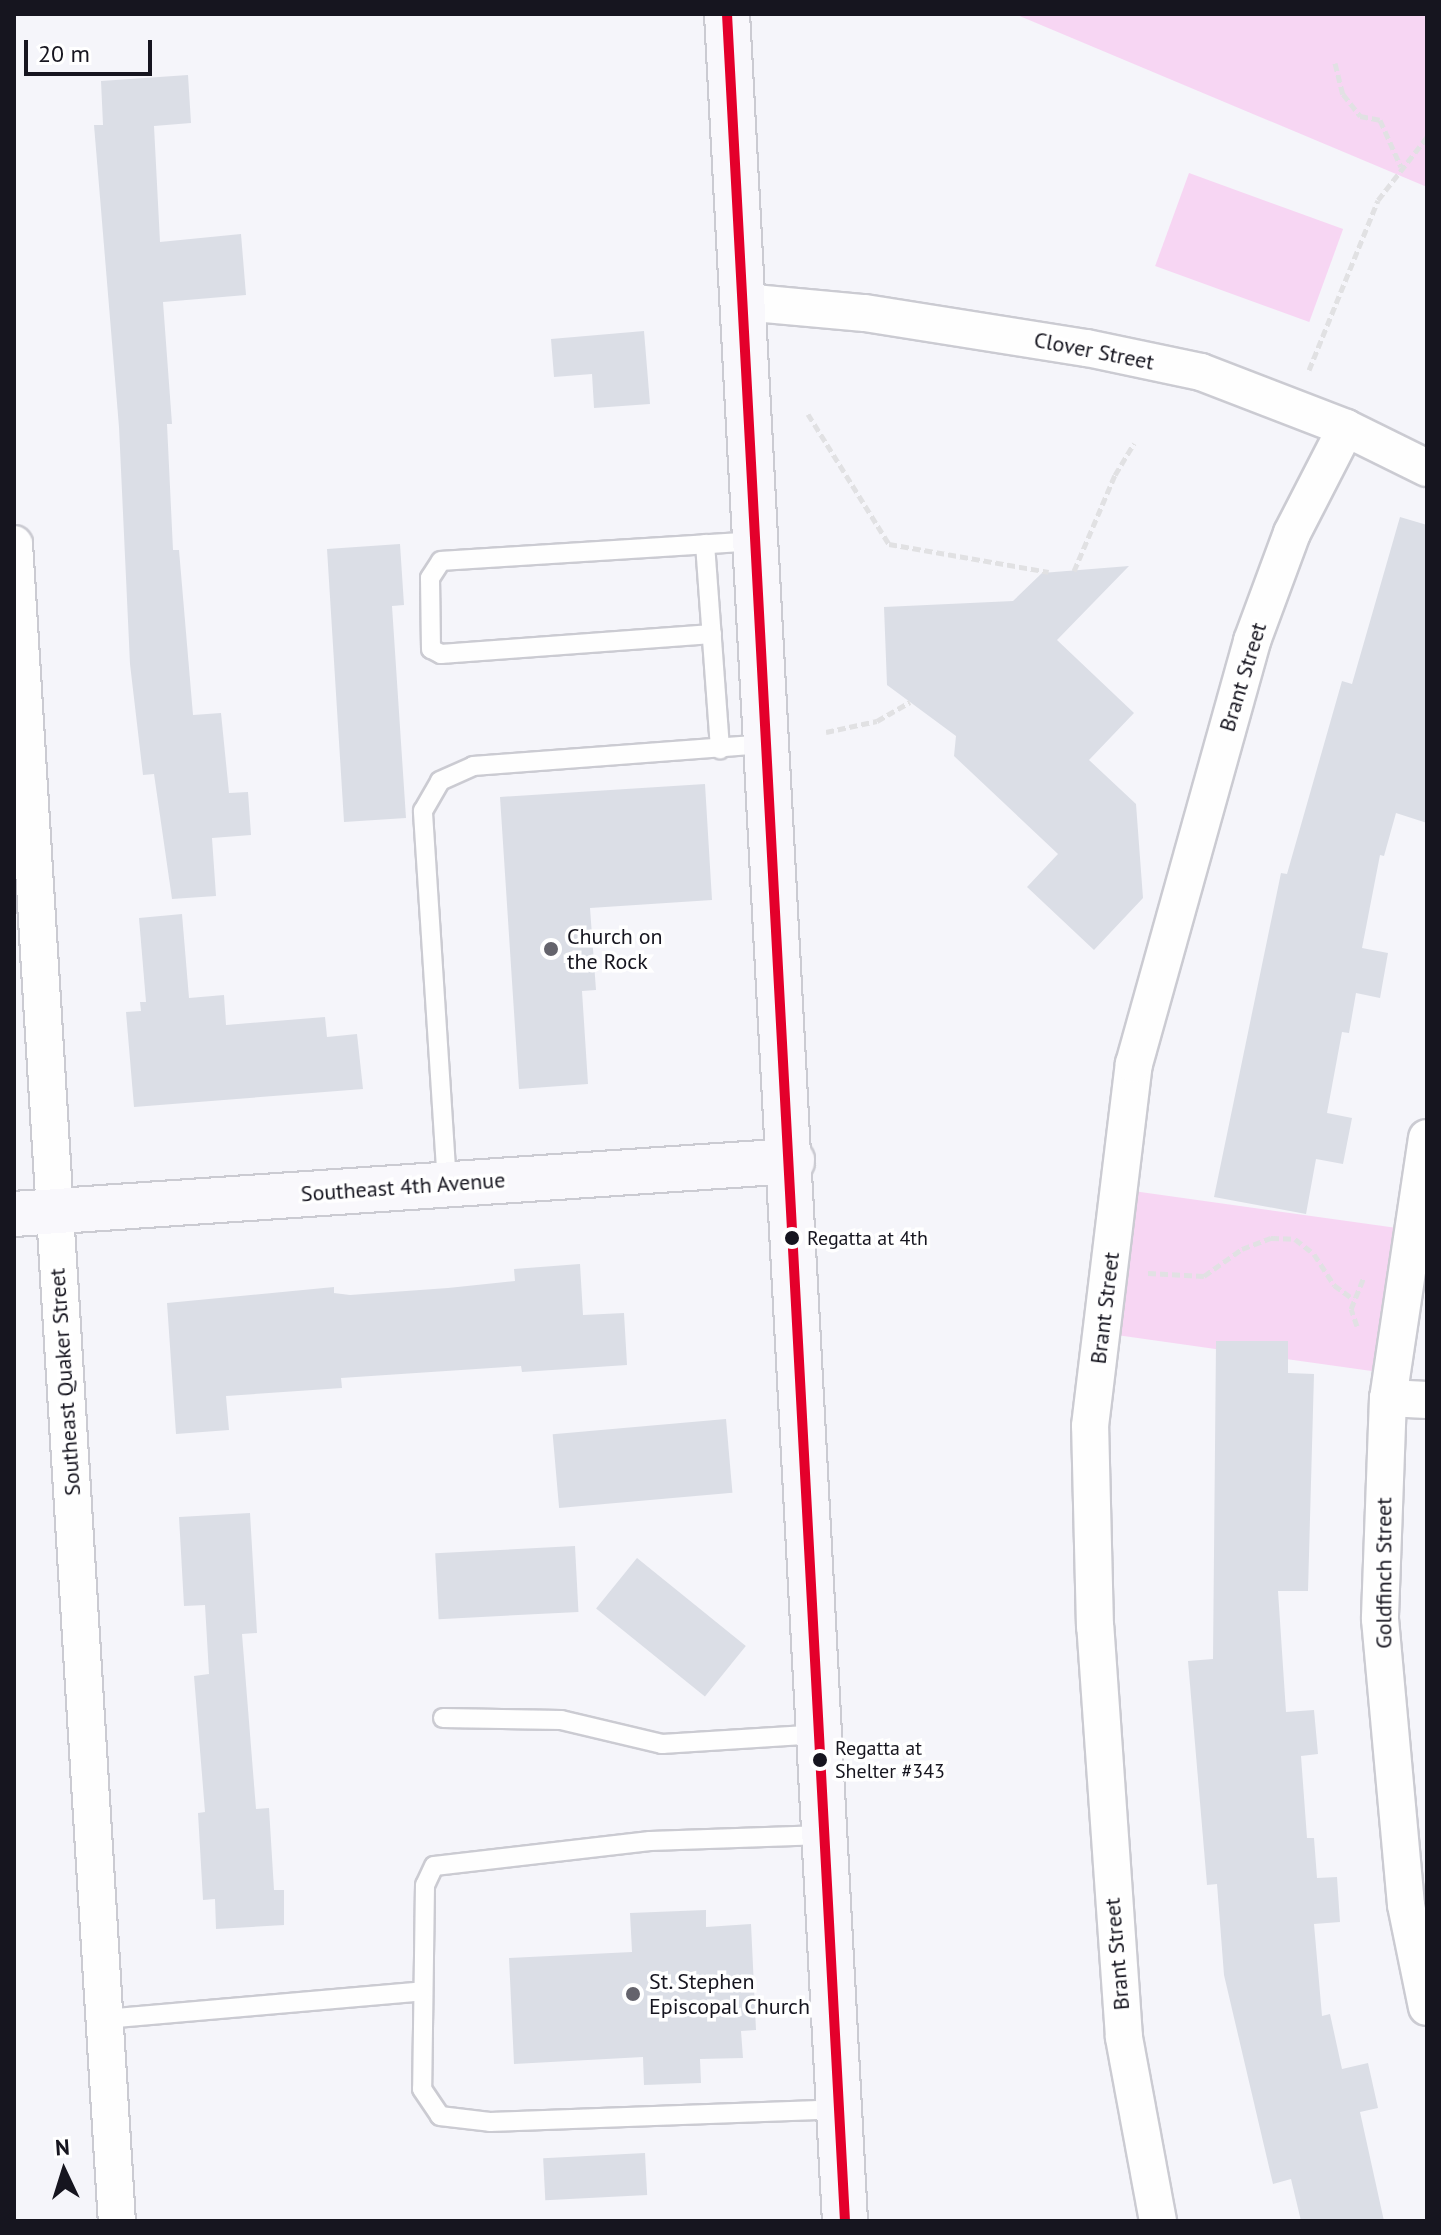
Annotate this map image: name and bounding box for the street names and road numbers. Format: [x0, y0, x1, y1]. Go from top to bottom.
street label: Clover Street [1032, 326, 1156, 376]
street label: Brant Street [1214, 619, 1272, 735]
street label: Southeast 4th Avenue [300, 1167, 506, 1207]
street label: Brant Street [1085, 1250, 1125, 1366]
street label: Southeast Quaker Street [44, 1267, 86, 1497]
street label: Goldfinch Street [1371, 1497, 1397, 1649]
street label: Brant Street [1099, 1897, 1135, 2011]

